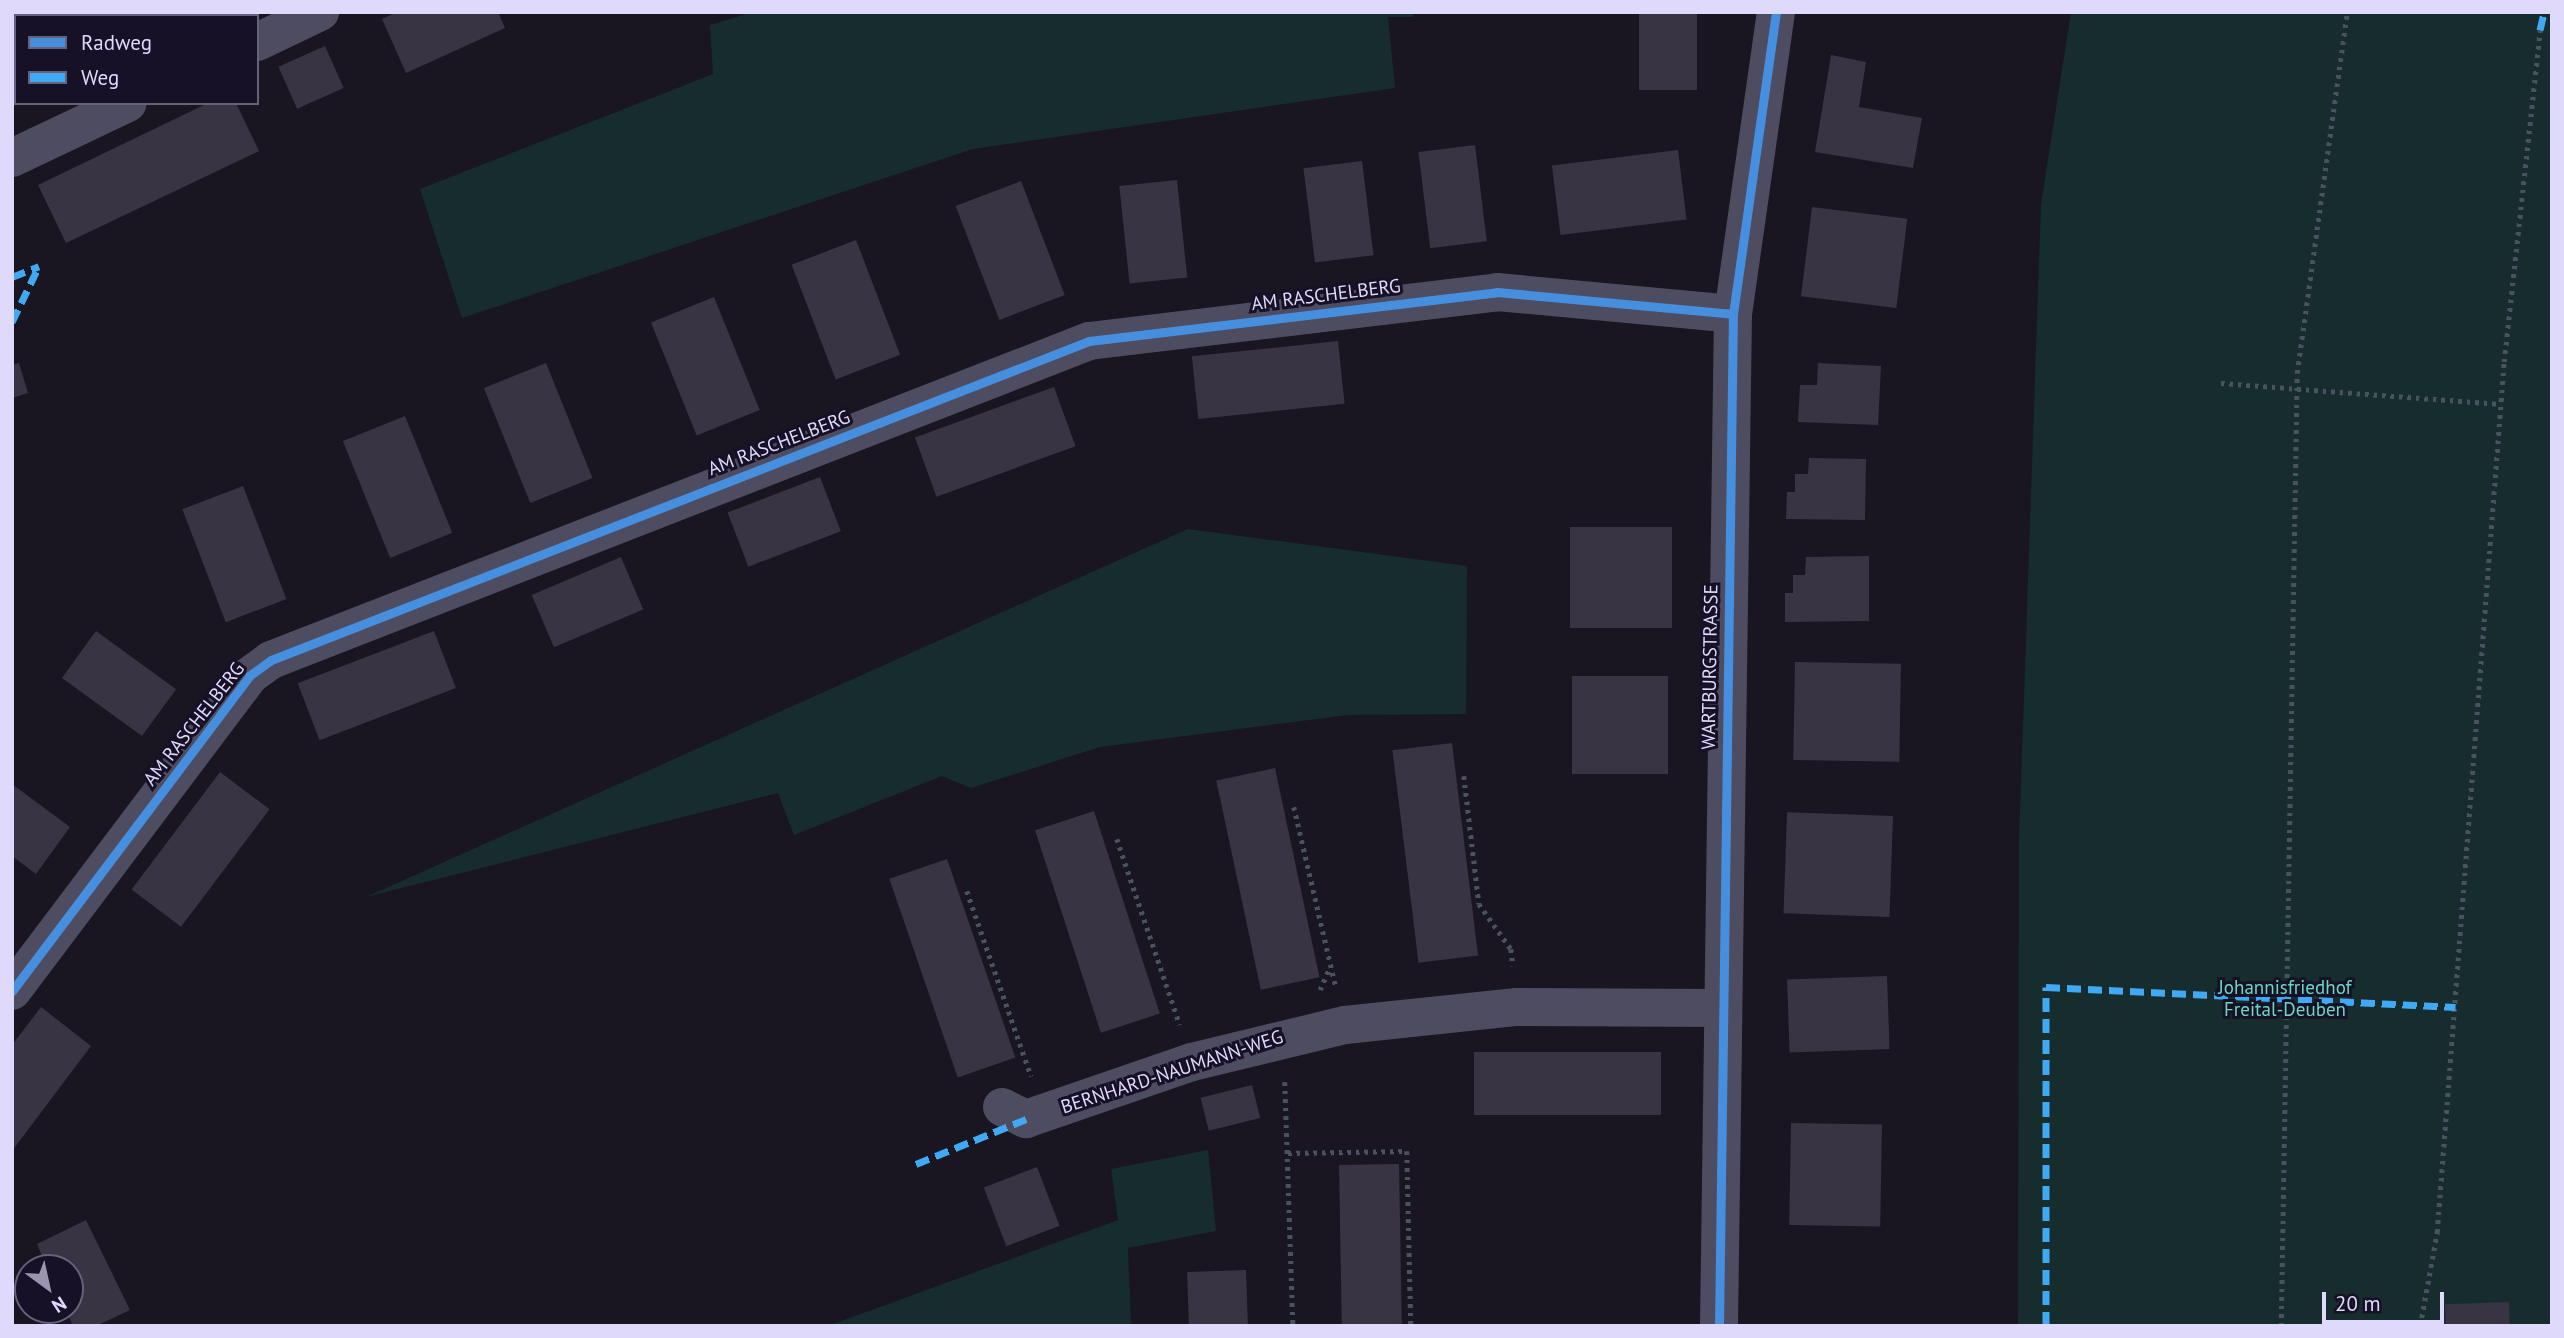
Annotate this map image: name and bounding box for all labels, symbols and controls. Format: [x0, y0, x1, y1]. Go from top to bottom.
legend [14, 14, 259, 105]
text: Radweg [81, 29, 152, 56]
text: Weg [81, 64, 119, 91]
street label: AM RASCHELBERG [1250, 275, 1402, 315]
street label: AM RASCHELBERG [705, 405, 853, 481]
street label: WARTBURGSTRASSE [1697, 584, 1723, 750]
street label: AM RASCHELBERG [139, 658, 249, 790]
park label: Johannisfriedhof Freital-Deuben [2218, 977, 2352, 1021]
street label: BERNHARD-NAUMANN-WEG [1058, 1025, 1286, 1119]
north arrow [14, 1254, 84, 1324]
scale bar [2326, 1278, 2448, 1322]
text: 20 m [2335, 1290, 2381, 1317]
text: N [48, 1291, 71, 1318]

